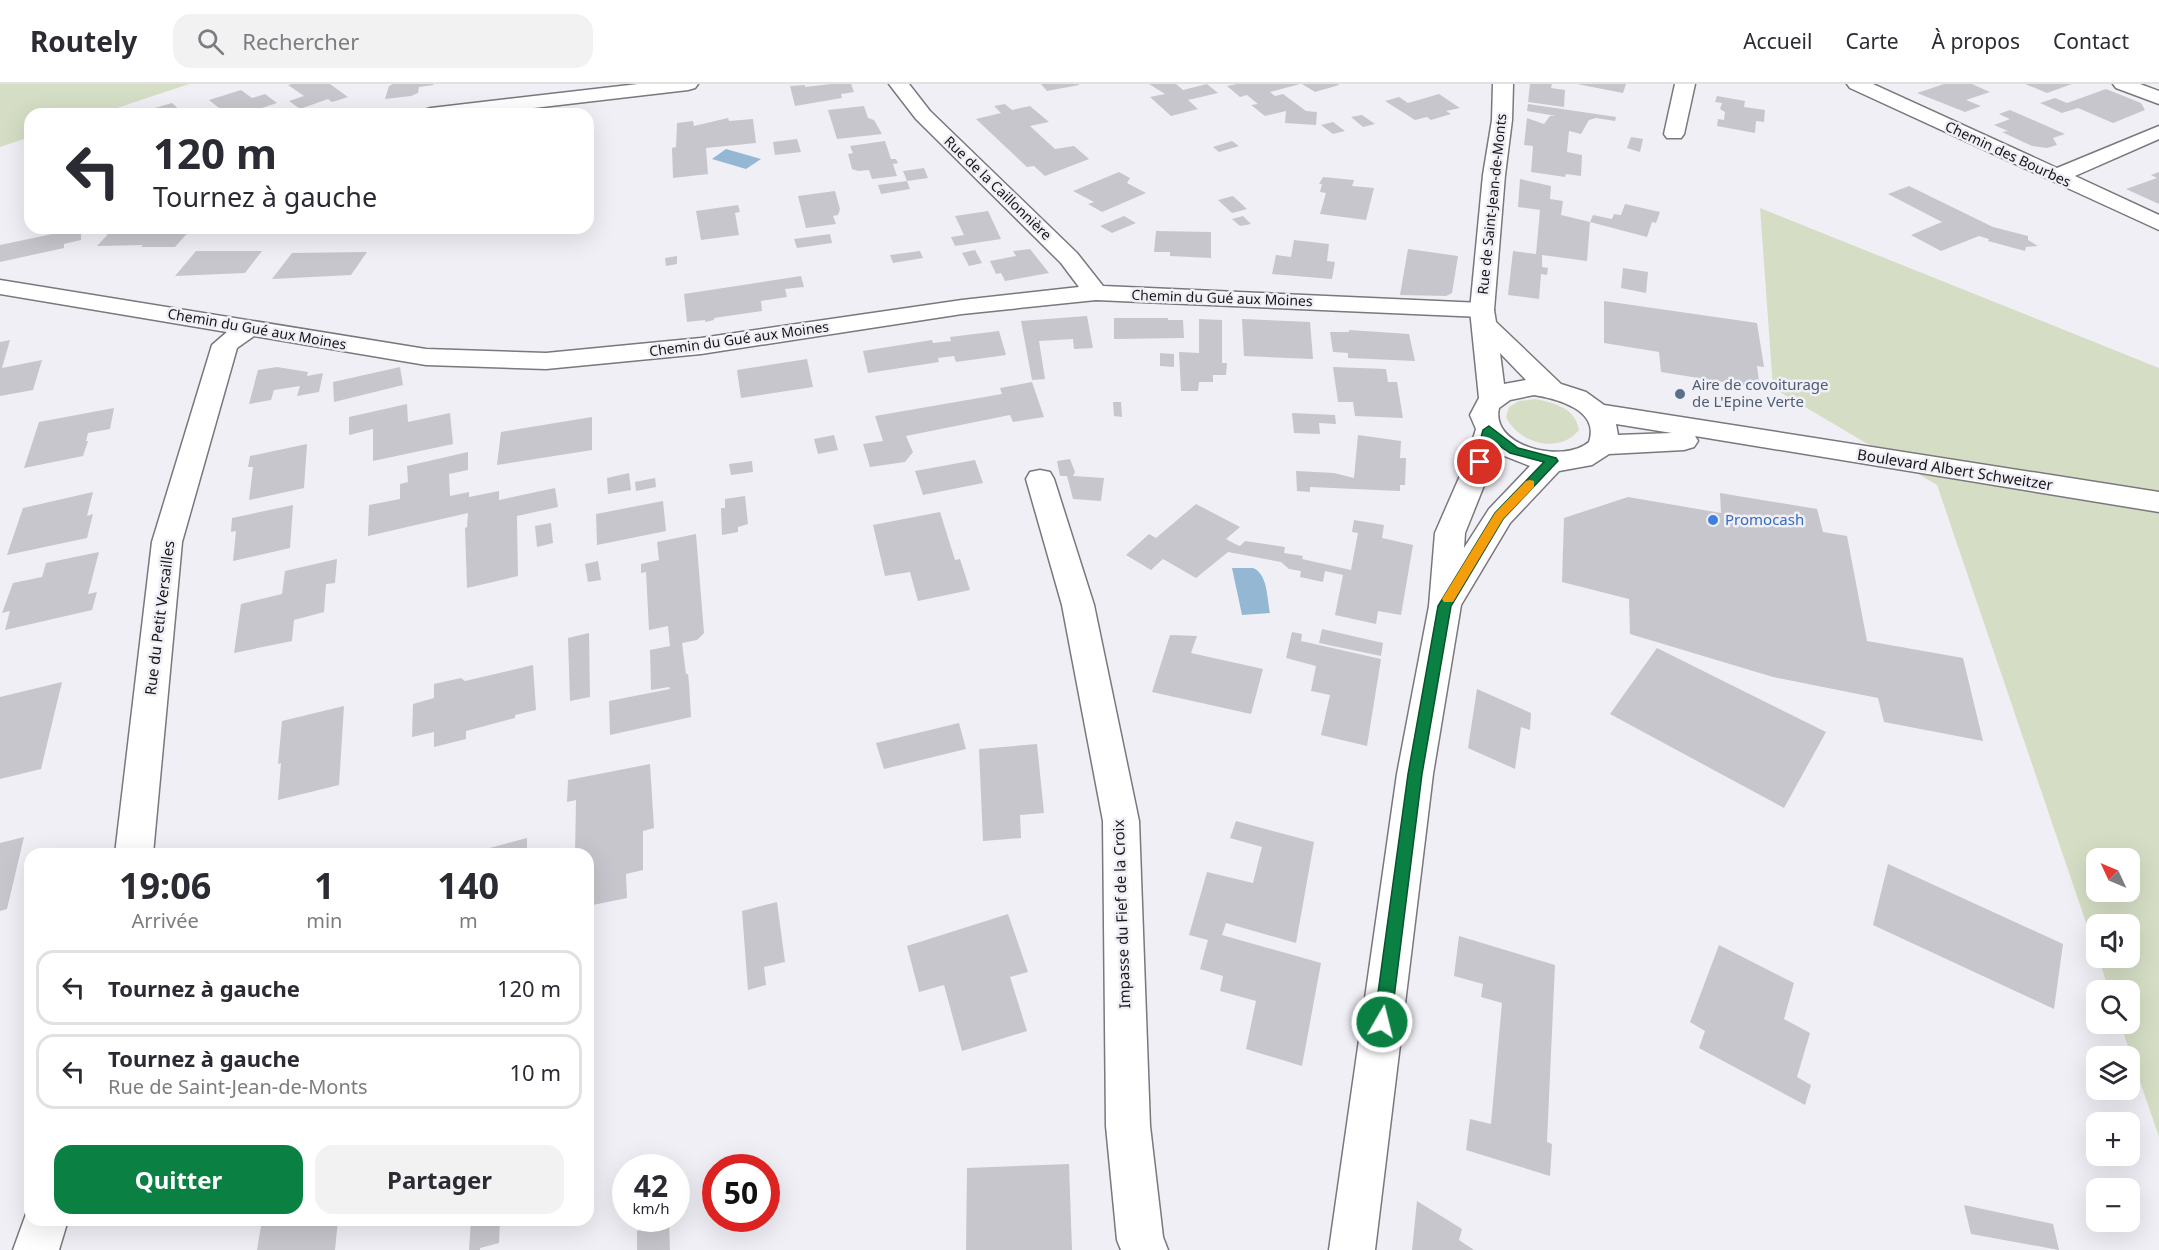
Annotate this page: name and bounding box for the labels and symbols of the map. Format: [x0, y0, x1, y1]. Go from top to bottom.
street label: Rue de Saint-Jean-de-Monts [1473, 112, 1510, 295]
street label: Chemin des Bourbes [1942, 116, 2074, 191]
street label: Rue de la Caillonnière [941, 131, 1056, 244]
street label: Chemin du Gué aux Moines [1131, 285, 1313, 310]
street label: Chemin du Gué aux Moines [166, 303, 348, 354]
street label: Chemin du Gué aux Moines [648, 316, 830, 361]
place label: Aire de covoiturage de L'Epine Verte [1692, 374, 1829, 411]
marker: Aire de covoiturage de L'Epine Verte [1673, 387, 1687, 401]
pin [1454, 436, 1505, 487]
street label: Boulevard Albert Schweitzer [1856, 444, 2054, 494]
place label: Promocash [1725, 509, 1804, 529]
marker: Promocash [1706, 513, 1720, 527]
street label: Rue du Petit Versailles [140, 539, 178, 696]
street label: Impasse du Fief de la Croix [1108, 819, 1134, 1009]
north arrow [2086, 848, 2140, 902]
position arrow [1350, 990, 1414, 1054]
speed limit sign: 50 [702, 1154, 780, 1232]

